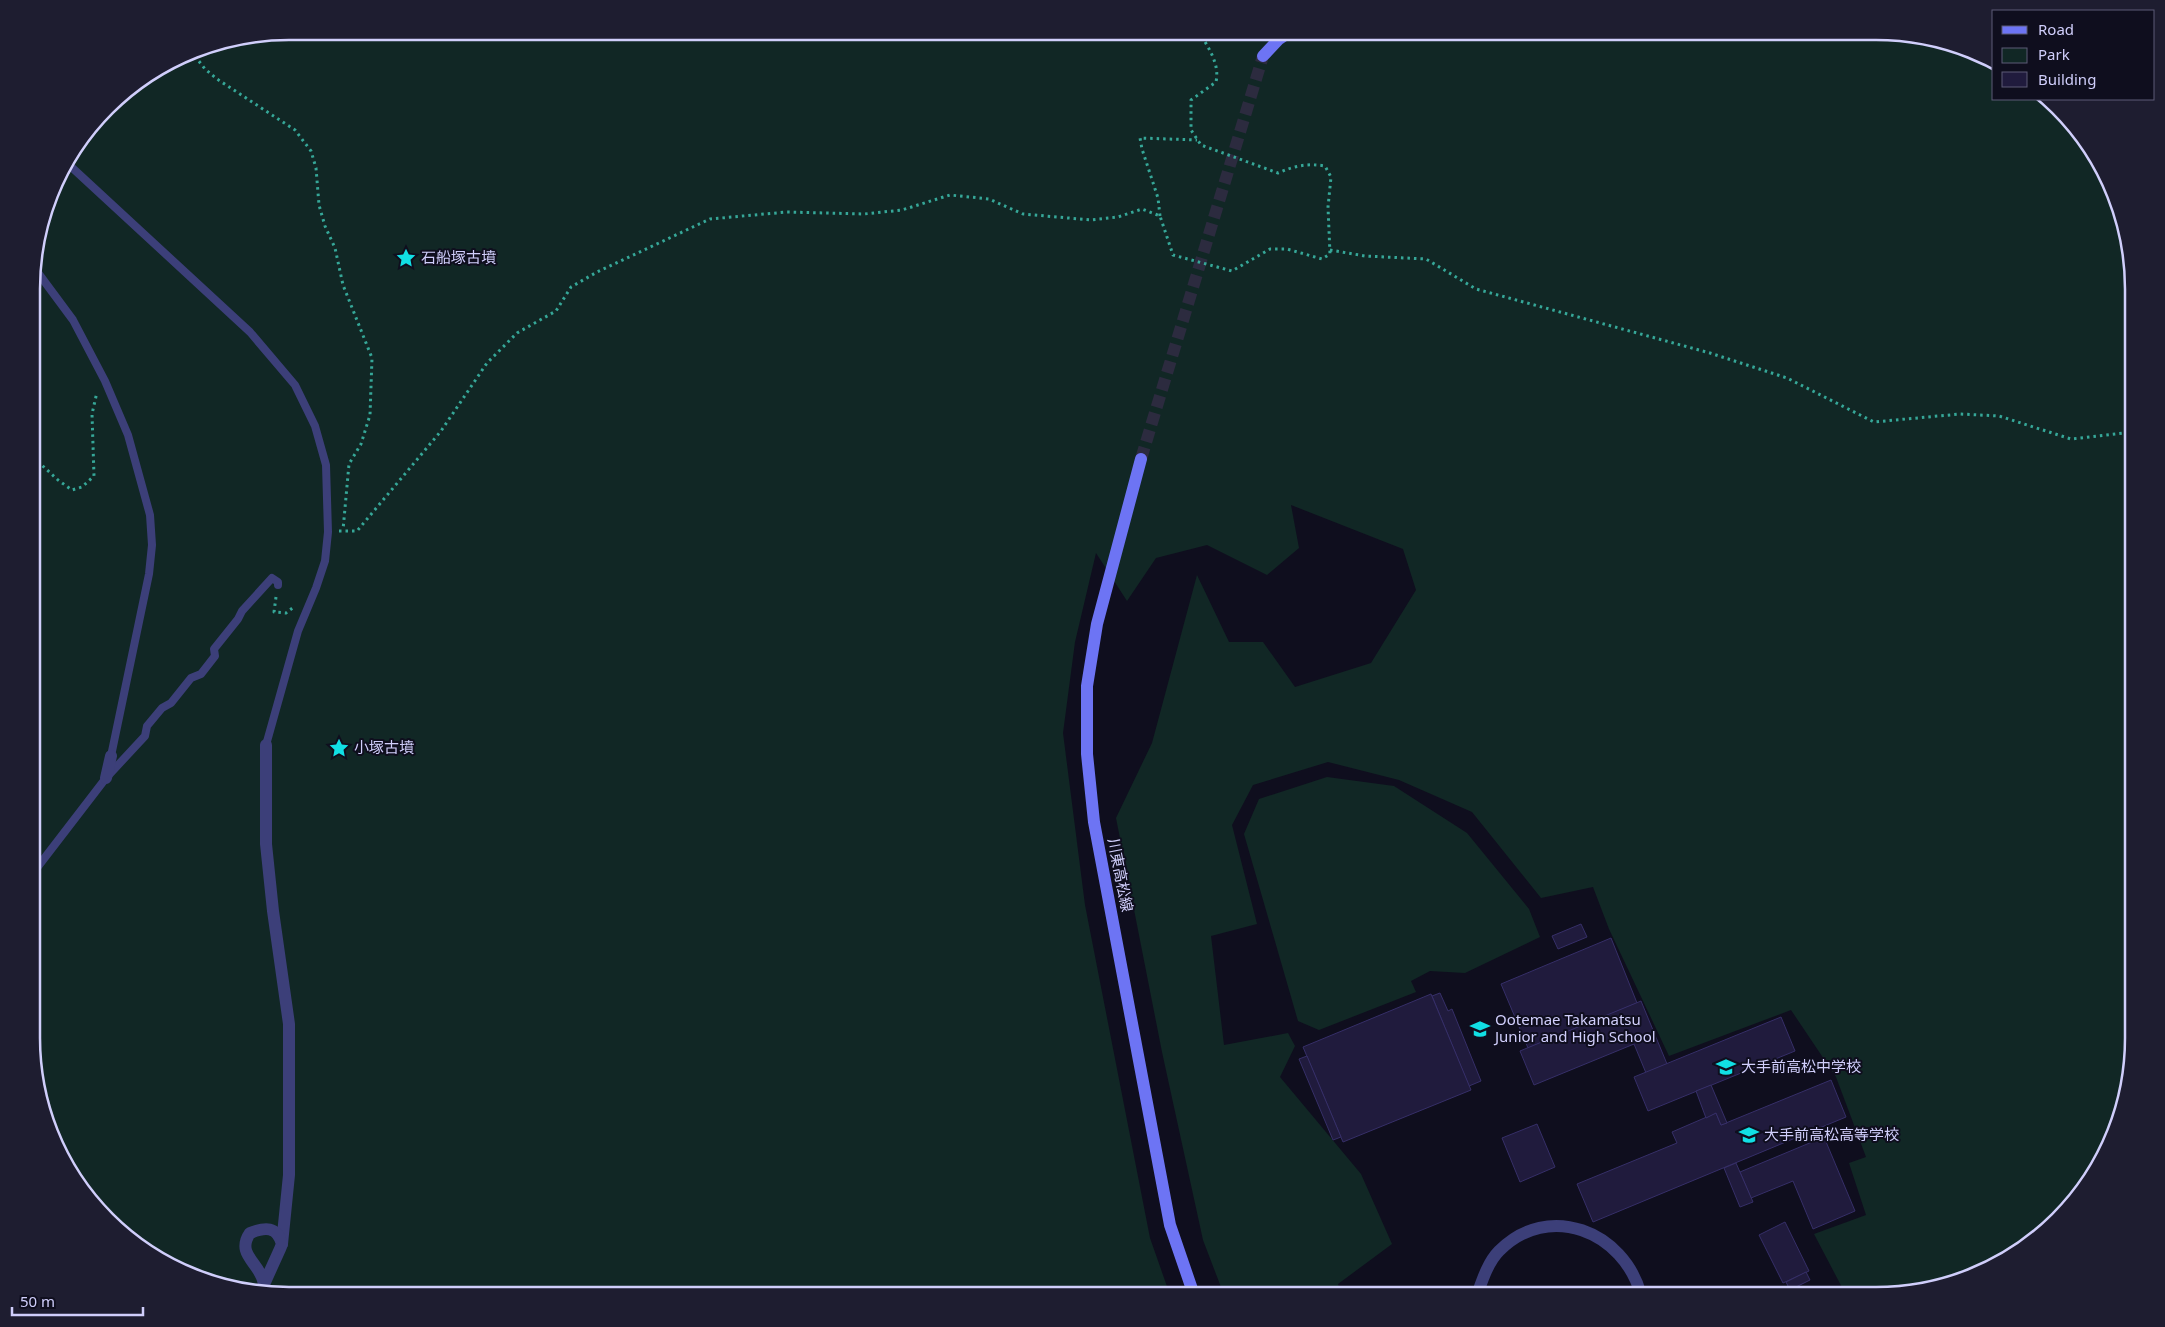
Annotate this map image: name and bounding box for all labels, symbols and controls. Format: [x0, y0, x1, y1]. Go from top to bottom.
legend [1992, 10, 2155, 100]
text: Road [2038, 19, 2074, 39]
text: Park [2038, 44, 2070, 64]
text: Building [2038, 69, 2096, 89]
place icon: 石船塚古墳 [395, 247, 417, 269]
place label: 石船塚古墳 [421, 247, 496, 267]
place icon: 小塚古墳 [328, 737, 350, 759]
place label: 小塚古墳 [354, 737, 414, 757]
street label: 川東高松線 [1104, 836, 1138, 914]
place label: Ootemae Takamatsu Junior and High School [1493, 1009, 1656, 1046]
school or university icon: Ootemae Takamatsu Junior and High School [1469, 1018, 1491, 1040]
school or university icon: 大手前高松中学校 [1715, 1056, 1737, 1078]
place label: 大手前高松中学校 [1741, 1056, 1861, 1076]
school or university icon: 大手前高松高等学校 [1738, 1124, 1760, 1146]
place label: 大手前高松高等学校 [1764, 1124, 1899, 1144]
scale bar [12, 1284, 144, 1316]
text: 50 m [20, 1291, 55, 1311]

